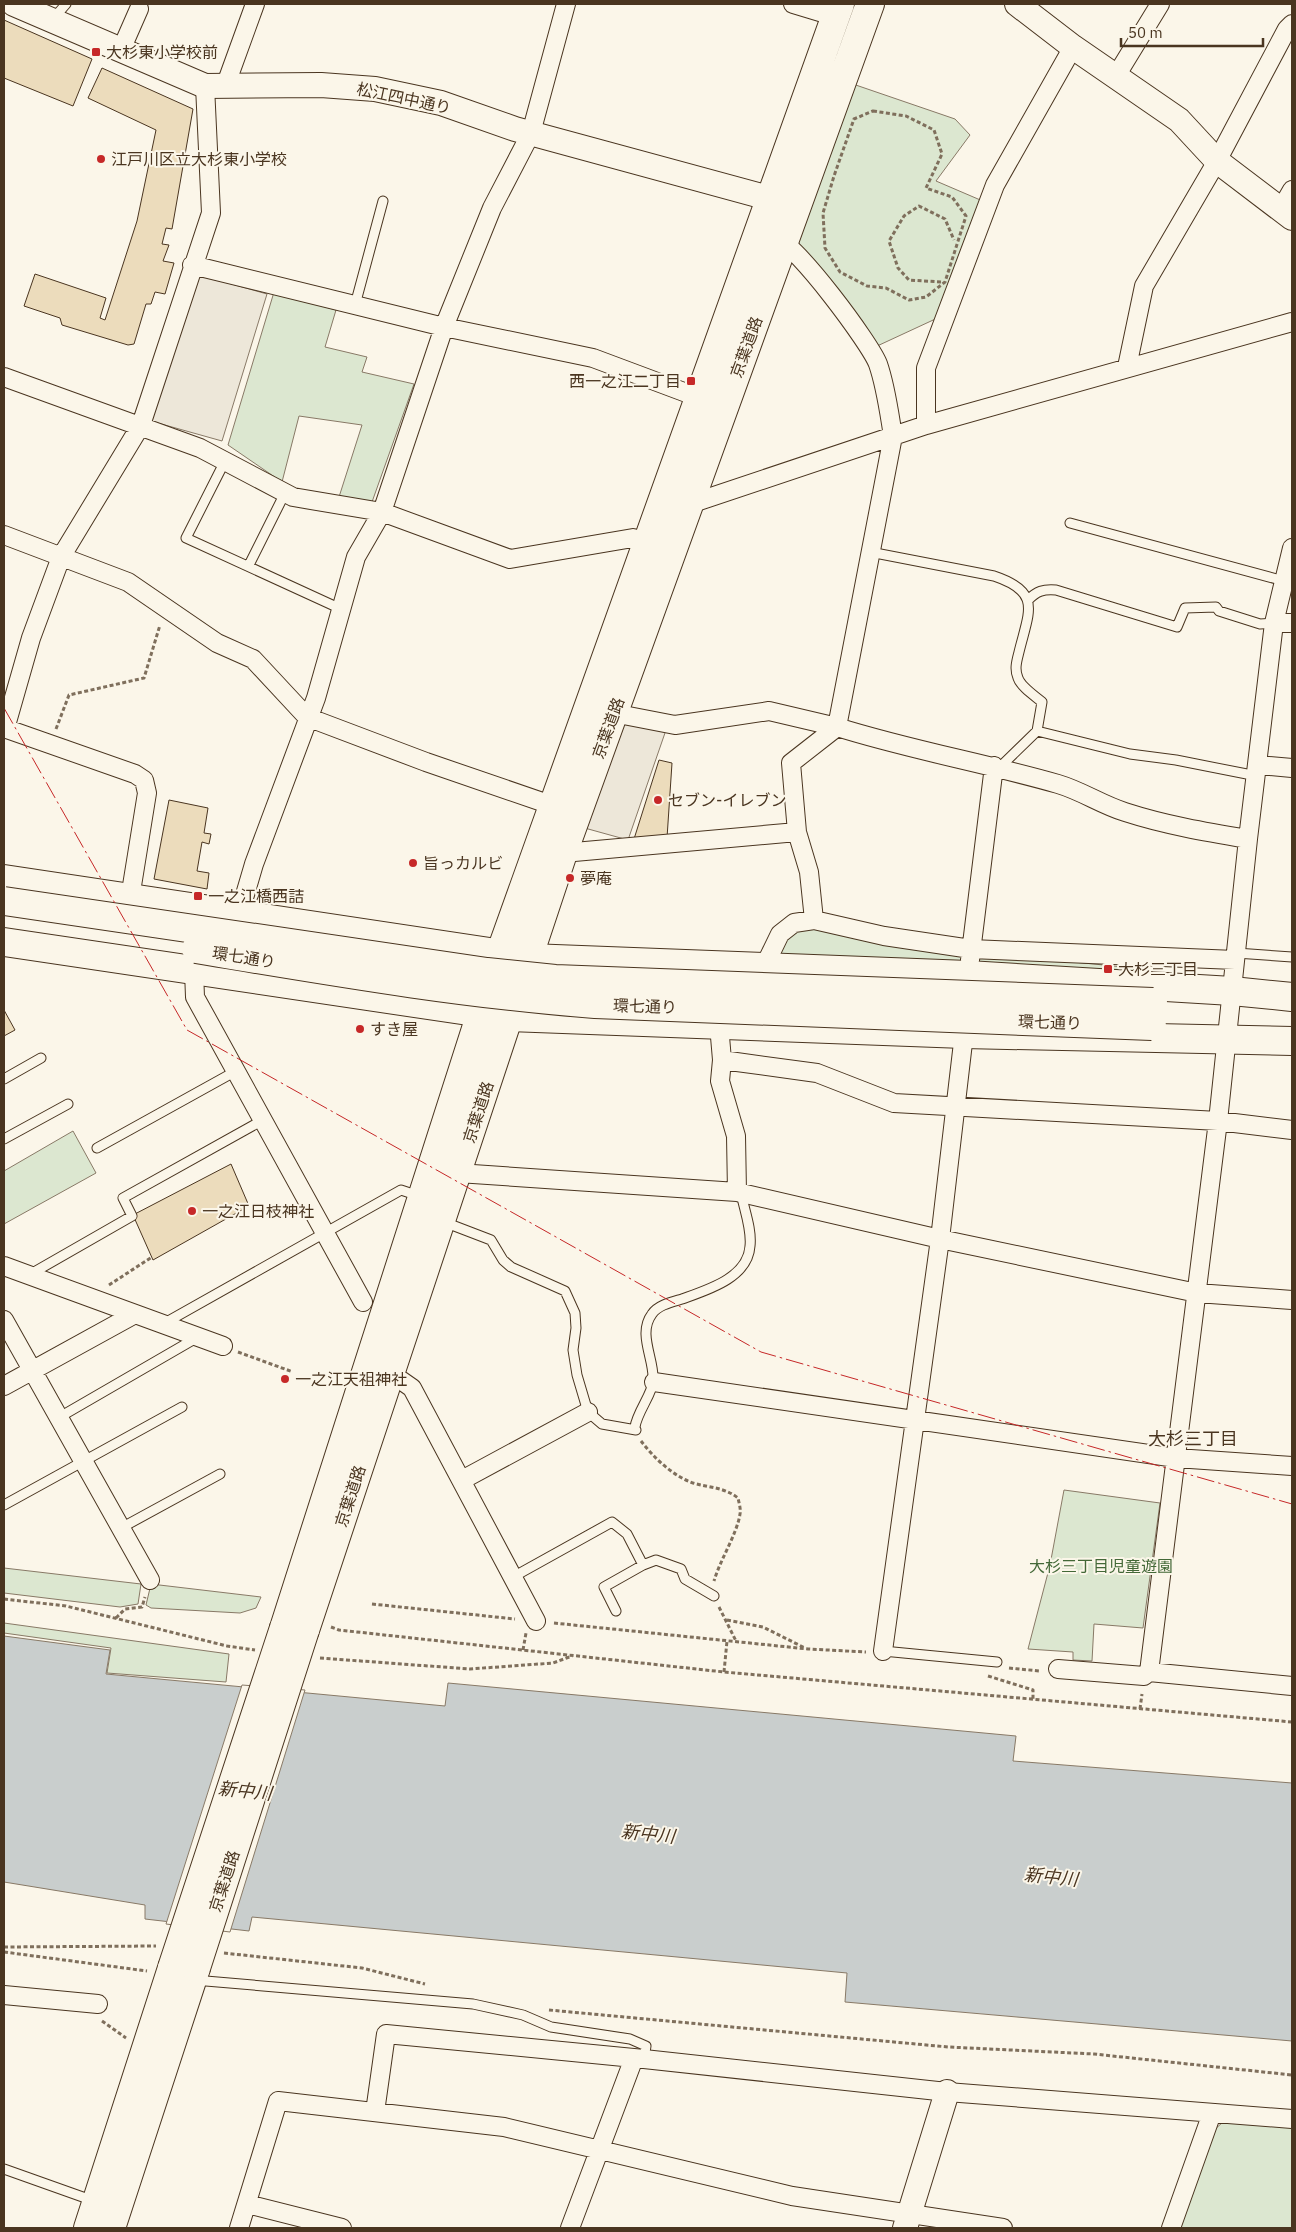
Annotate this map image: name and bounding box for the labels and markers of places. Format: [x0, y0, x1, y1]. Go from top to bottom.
place label: 大杉東小学校前 [106, 42, 218, 62]
marker: 大杉東小学校前 [90, 46, 102, 58]
place label: 江戸川区立大杉東小学校 [111, 149, 287, 169]
marker: 江戸川区立大杉東小学校 [95, 153, 107, 165]
place label: 西一之江二丁目 [569, 371, 681, 391]
marker: 西一之江二丁目 [685, 375, 697, 387]
place label: セブン-イレブン [668, 790, 786, 810]
marker: セブン-イレブン [652, 794, 664, 806]
place label: 旨っカルビ [423, 853, 503, 873]
marker: 旨っカルビ [407, 857, 419, 869]
place label: 夢庵 [580, 868, 612, 888]
marker: 夢庵 [564, 872, 576, 884]
place label: 一之江橋西詰 [208, 886, 304, 906]
marker: 一之江橋西詰 [192, 890, 204, 902]
place label: 大杉三丁目 [1118, 959, 1198, 979]
marker: 大杉三丁目 [1102, 963, 1114, 975]
place label: すき屋 [370, 1019, 418, 1039]
marker: すき屋 [354, 1023, 366, 1035]
place label: 一之江日枝神社 [202, 1201, 314, 1221]
marker: 一之江日枝神社 [186, 1205, 198, 1217]
place label: 一之江天祖神社 [295, 1369, 407, 1389]
marker: 一之江天祖神社 [279, 1373, 291, 1385]

